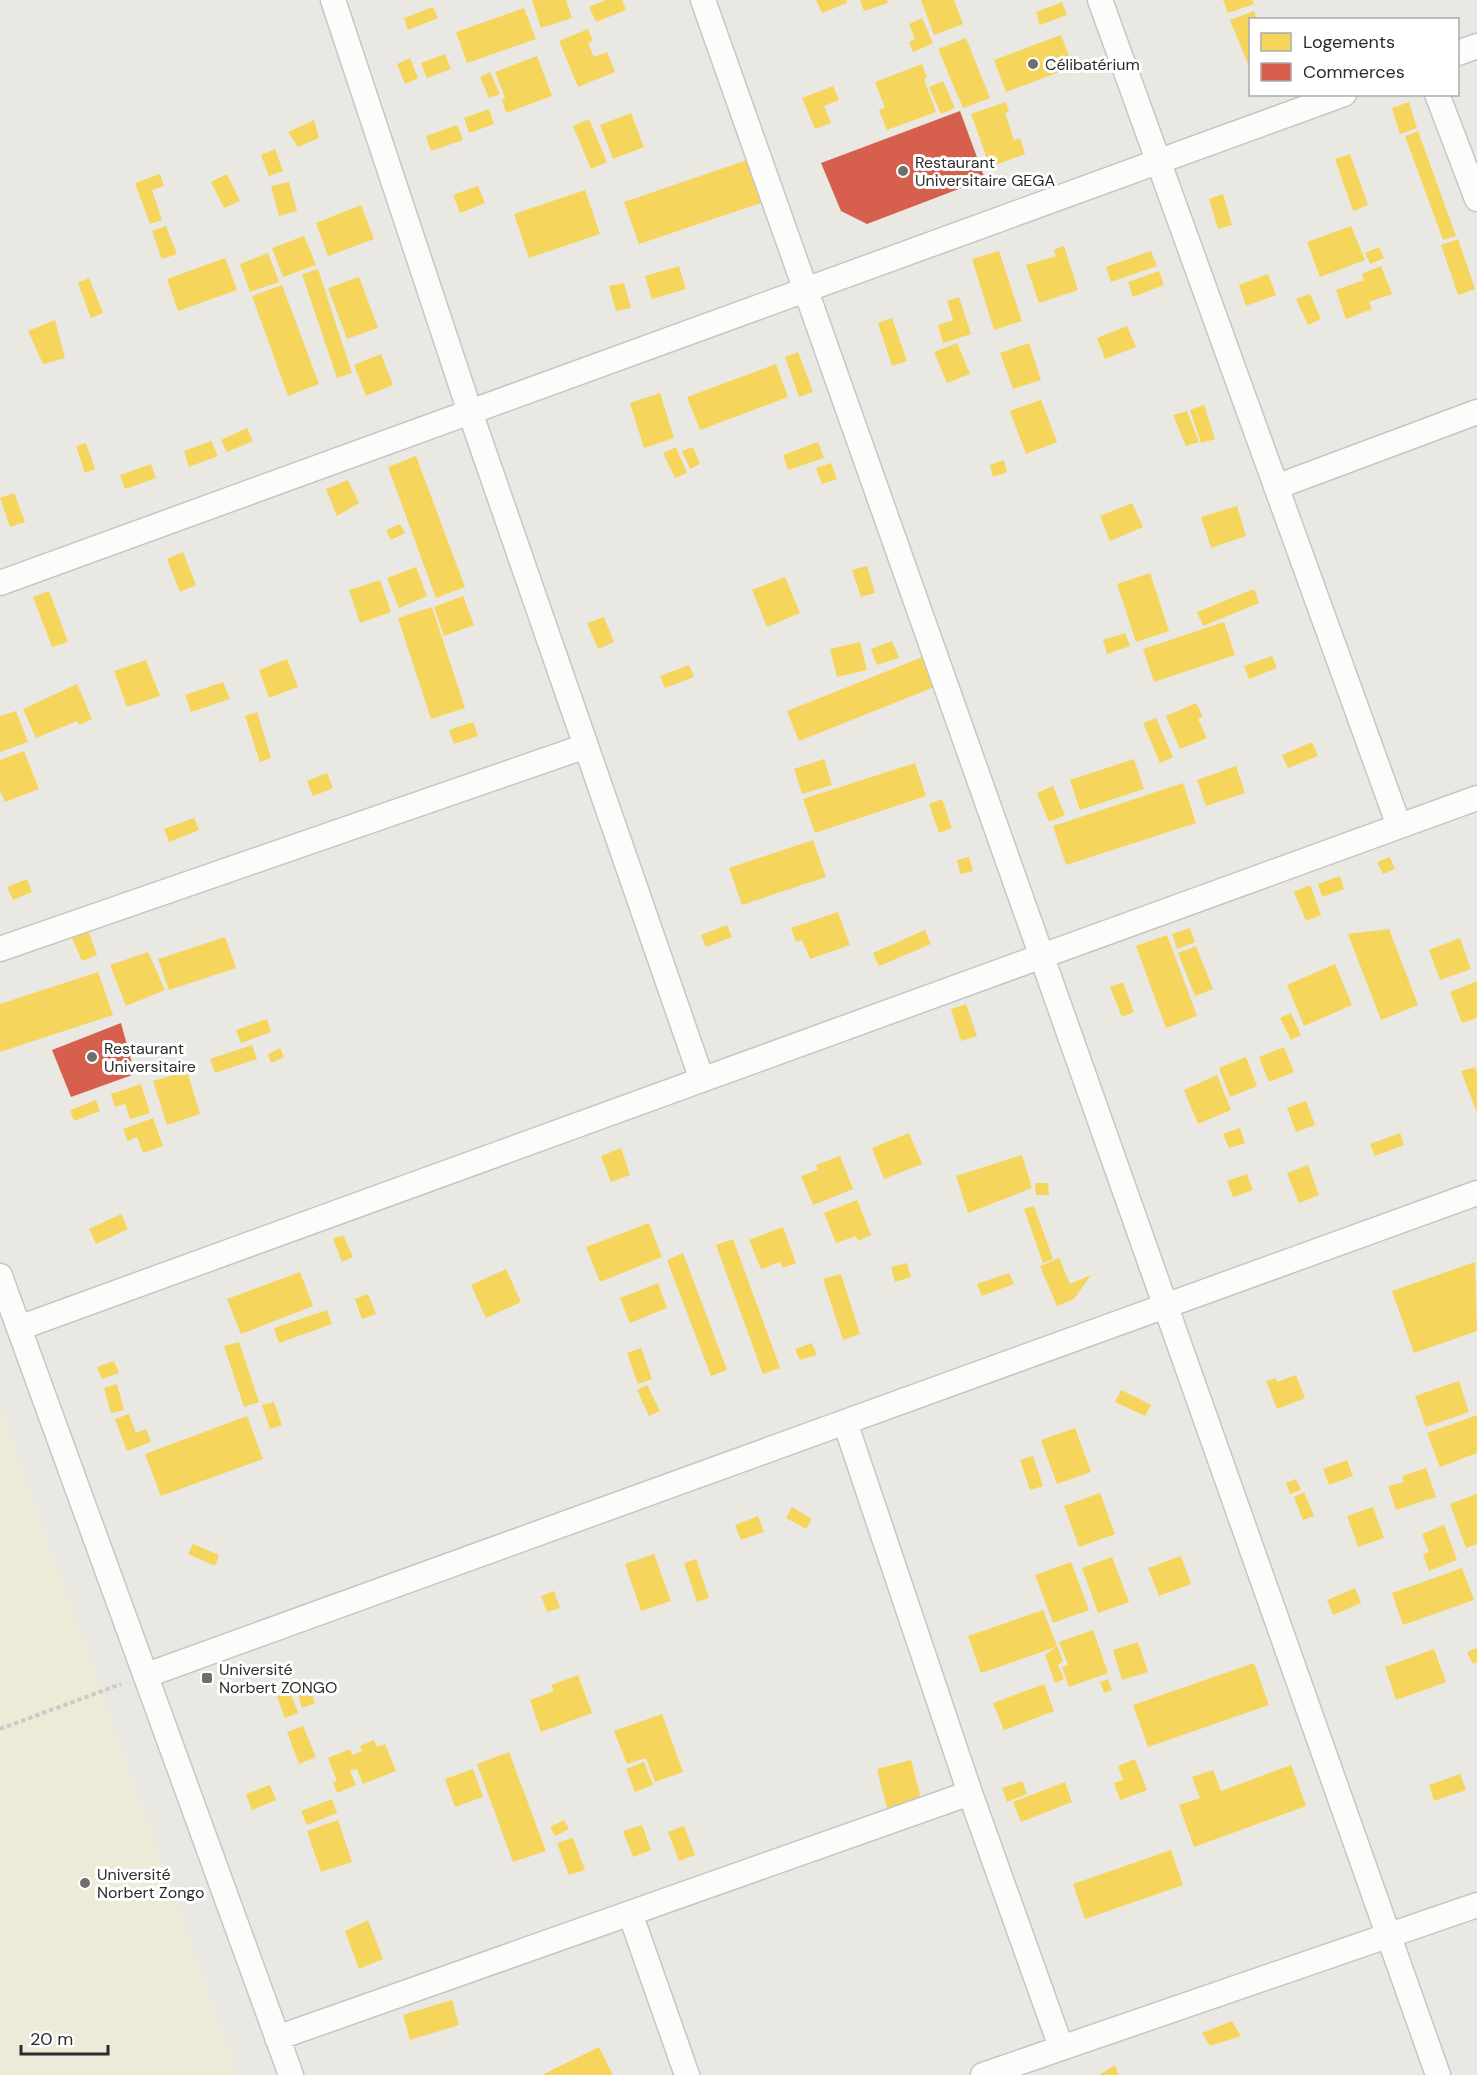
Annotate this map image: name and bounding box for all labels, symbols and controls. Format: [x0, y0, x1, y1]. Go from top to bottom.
legend [1249, 18, 1459, 96]
text: Logements [1303, 30, 1395, 54]
place label: Célibatérium [1045, 54, 1140, 75]
marker: Célibatérium [1026, 57, 1040, 71]
text: Commerces [1303, 60, 1405, 84]
place label: Restaurant Universitaire GEGA [915, 152, 1055, 191]
marker: Restaurant Universitaire GEGA [896, 164, 910, 178]
place label: Restaurant Universitaire [104, 1038, 196, 1077]
marker: Restaurant Universitaire [85, 1050, 99, 1064]
place label: Université Norbert ZONGO [219, 1659, 337, 1698]
marker: Université Norbert ZONGO [200, 1671, 214, 1685]
place label: Université Norbert Zongo [97, 1864, 204, 1903]
marker: Université Norbert Zongo [78, 1876, 92, 1890]
scale bar [21, 2018, 108, 2056]
text: 20 m [30, 2027, 73, 2051]

